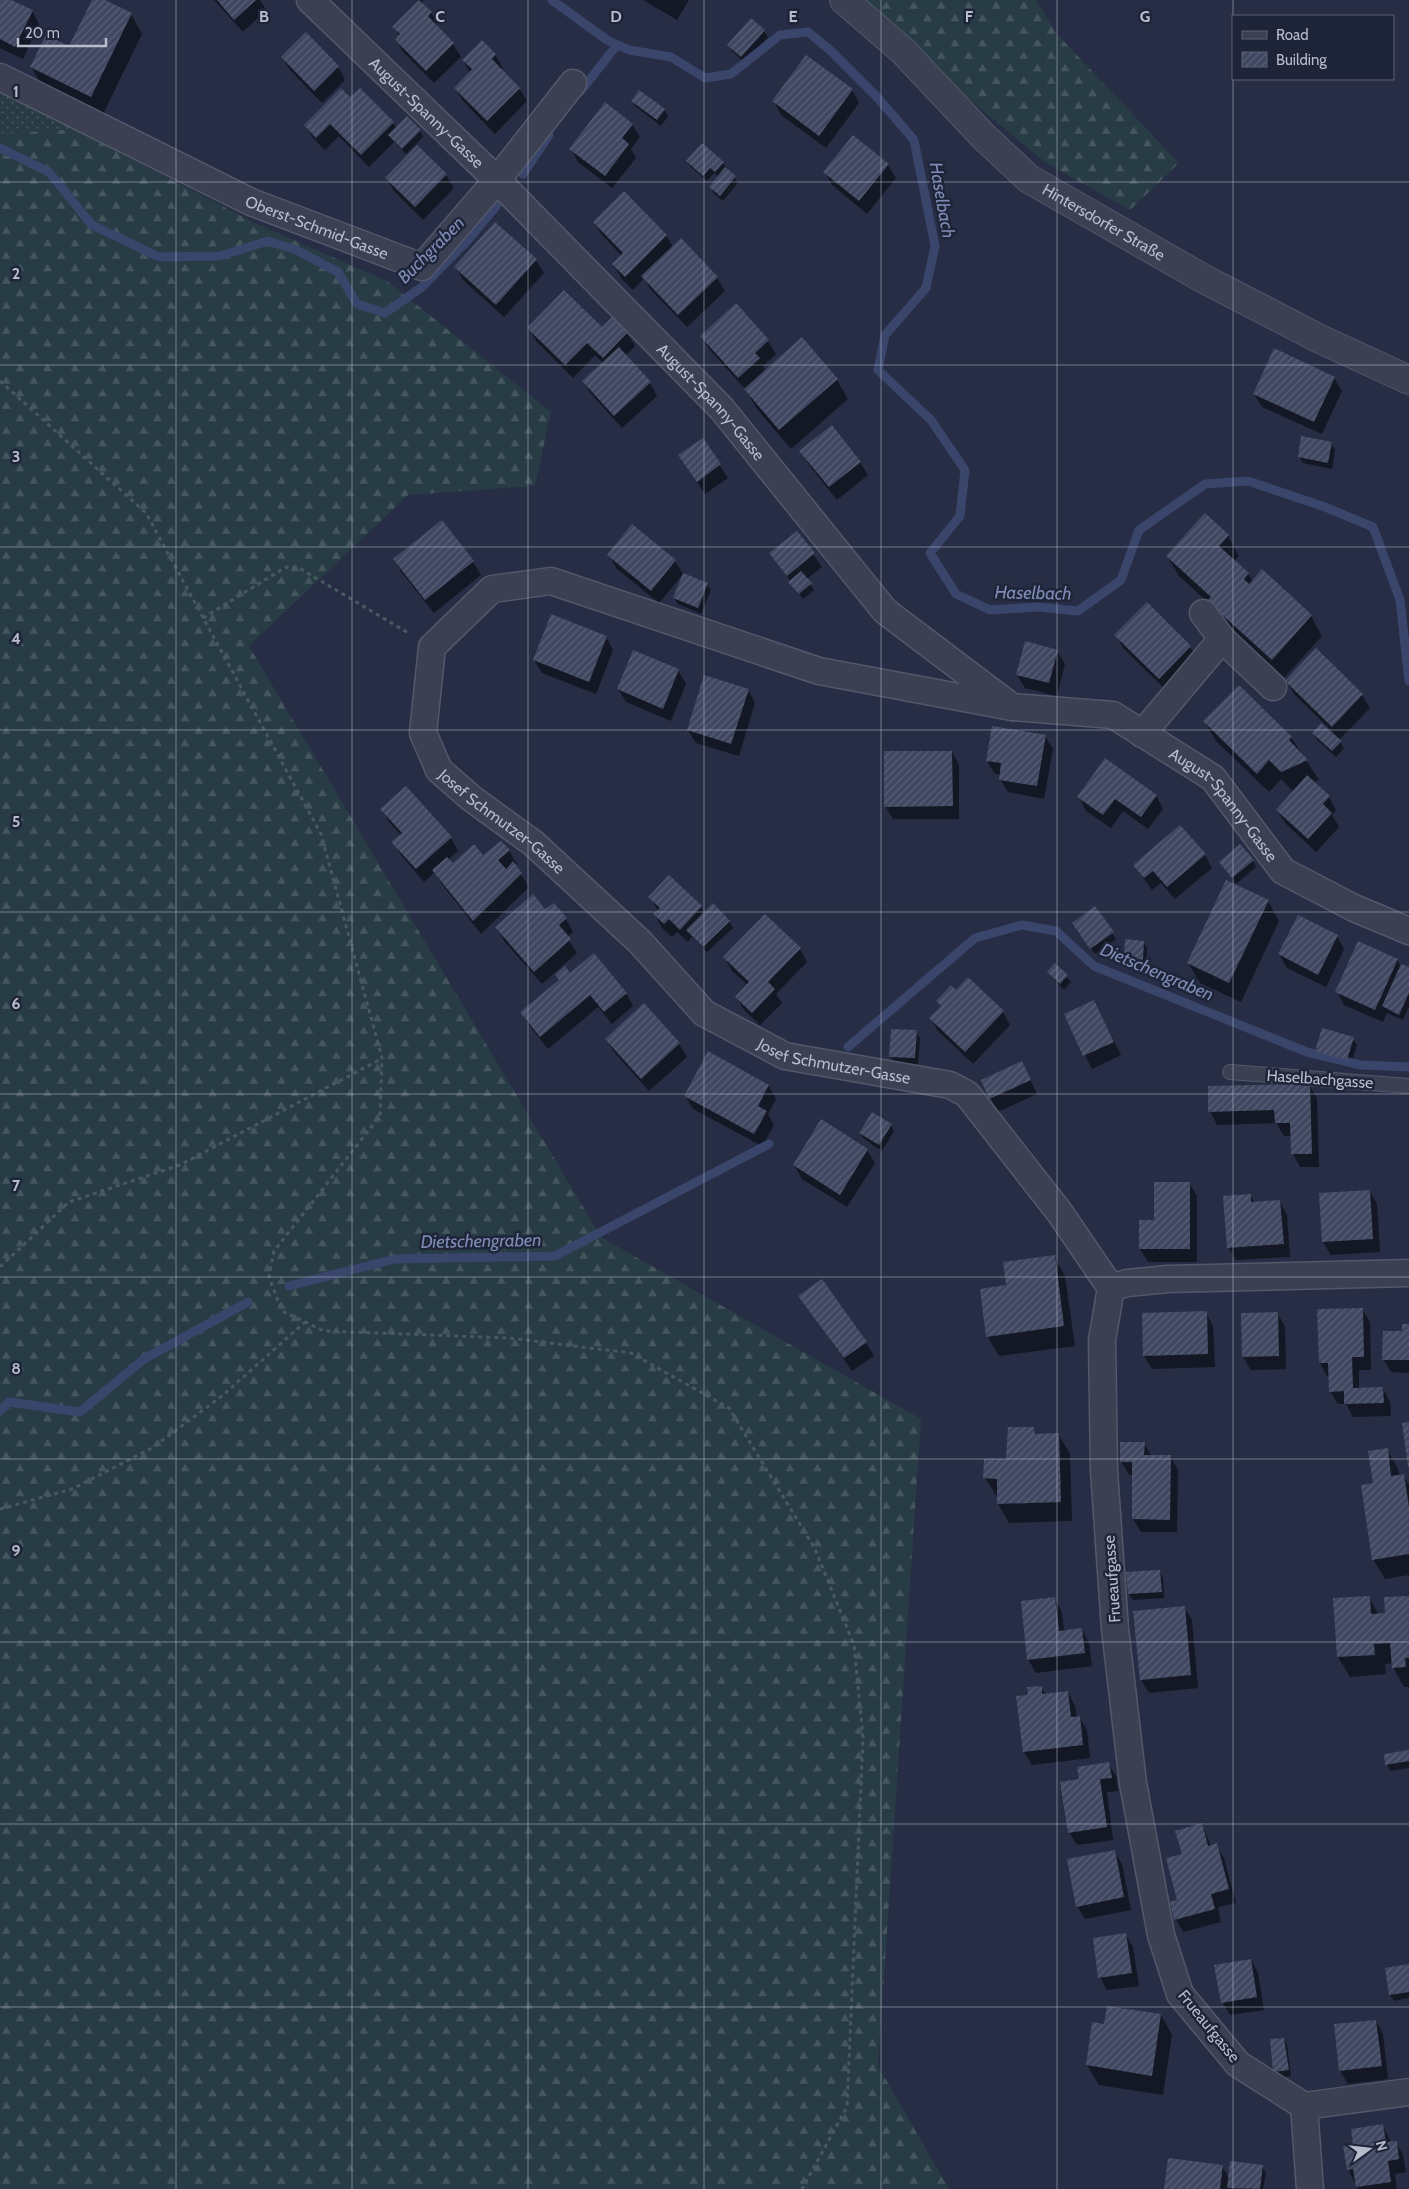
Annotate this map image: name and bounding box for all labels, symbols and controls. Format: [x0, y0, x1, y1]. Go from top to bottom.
text: B [259, 7, 269, 26]
text: C [435, 7, 445, 26]
text: D [610, 7, 622, 26]
text: E [788, 7, 798, 26]
text: F [965, 7, 974, 26]
text: G [1140, 7, 1150, 26]
scale bar [18, 15, 105, 47]
legend [1232, 15, 1394, 80]
text: 20 m [25, 24, 60, 42]
text: Road [1276, 26, 1309, 44]
text: Building [1276, 51, 1327, 69]
street label: August-Spanny-Gasse [366, 53, 488, 172]
text: 1 [13, 82, 19, 101]
water label: Haselbach [924, 160, 960, 240]
street label: Hintersdorfer Straße [1039, 179, 1169, 264]
street label: Oberst-Schmid-Gasse [243, 191, 391, 263]
water label: Buchgraben [393, 212, 469, 288]
text: 2 [12, 264, 20, 283]
street label: August-Spanny-Gasse [653, 339, 769, 464]
text: 3 [12, 447, 20, 466]
water label: Haselbach [994, 581, 1072, 605]
text: 4 [11, 629, 21, 648]
street label: August-Spanny-Gasse [1166, 744, 1282, 865]
street label: Josef Schmutzer-Gasse [434, 764, 569, 877]
text: 5 [12, 812, 20, 831]
water label: Dietschengraben [1097, 938, 1217, 1006]
text: 6 [12, 994, 21, 1013]
street label: Josef Schmutzer-Gasse [754, 1033, 912, 1087]
street label: Haselbachgasse [1266, 1066, 1374, 1092]
text: 7 [12, 1176, 21, 1195]
water label: Dietschengraben [420, 1229, 542, 1253]
text: 8 [11, 1359, 21, 1378]
street label: Frueaufgasse [1099, 1535, 1125, 1623]
text: 9 [12, 1541, 21, 1560]
street label: Frueaufgasse [1174, 1986, 1244, 2066]
north arrow [1344, 2124, 1394, 2174]
text: N [1372, 2139, 1392, 2153]

